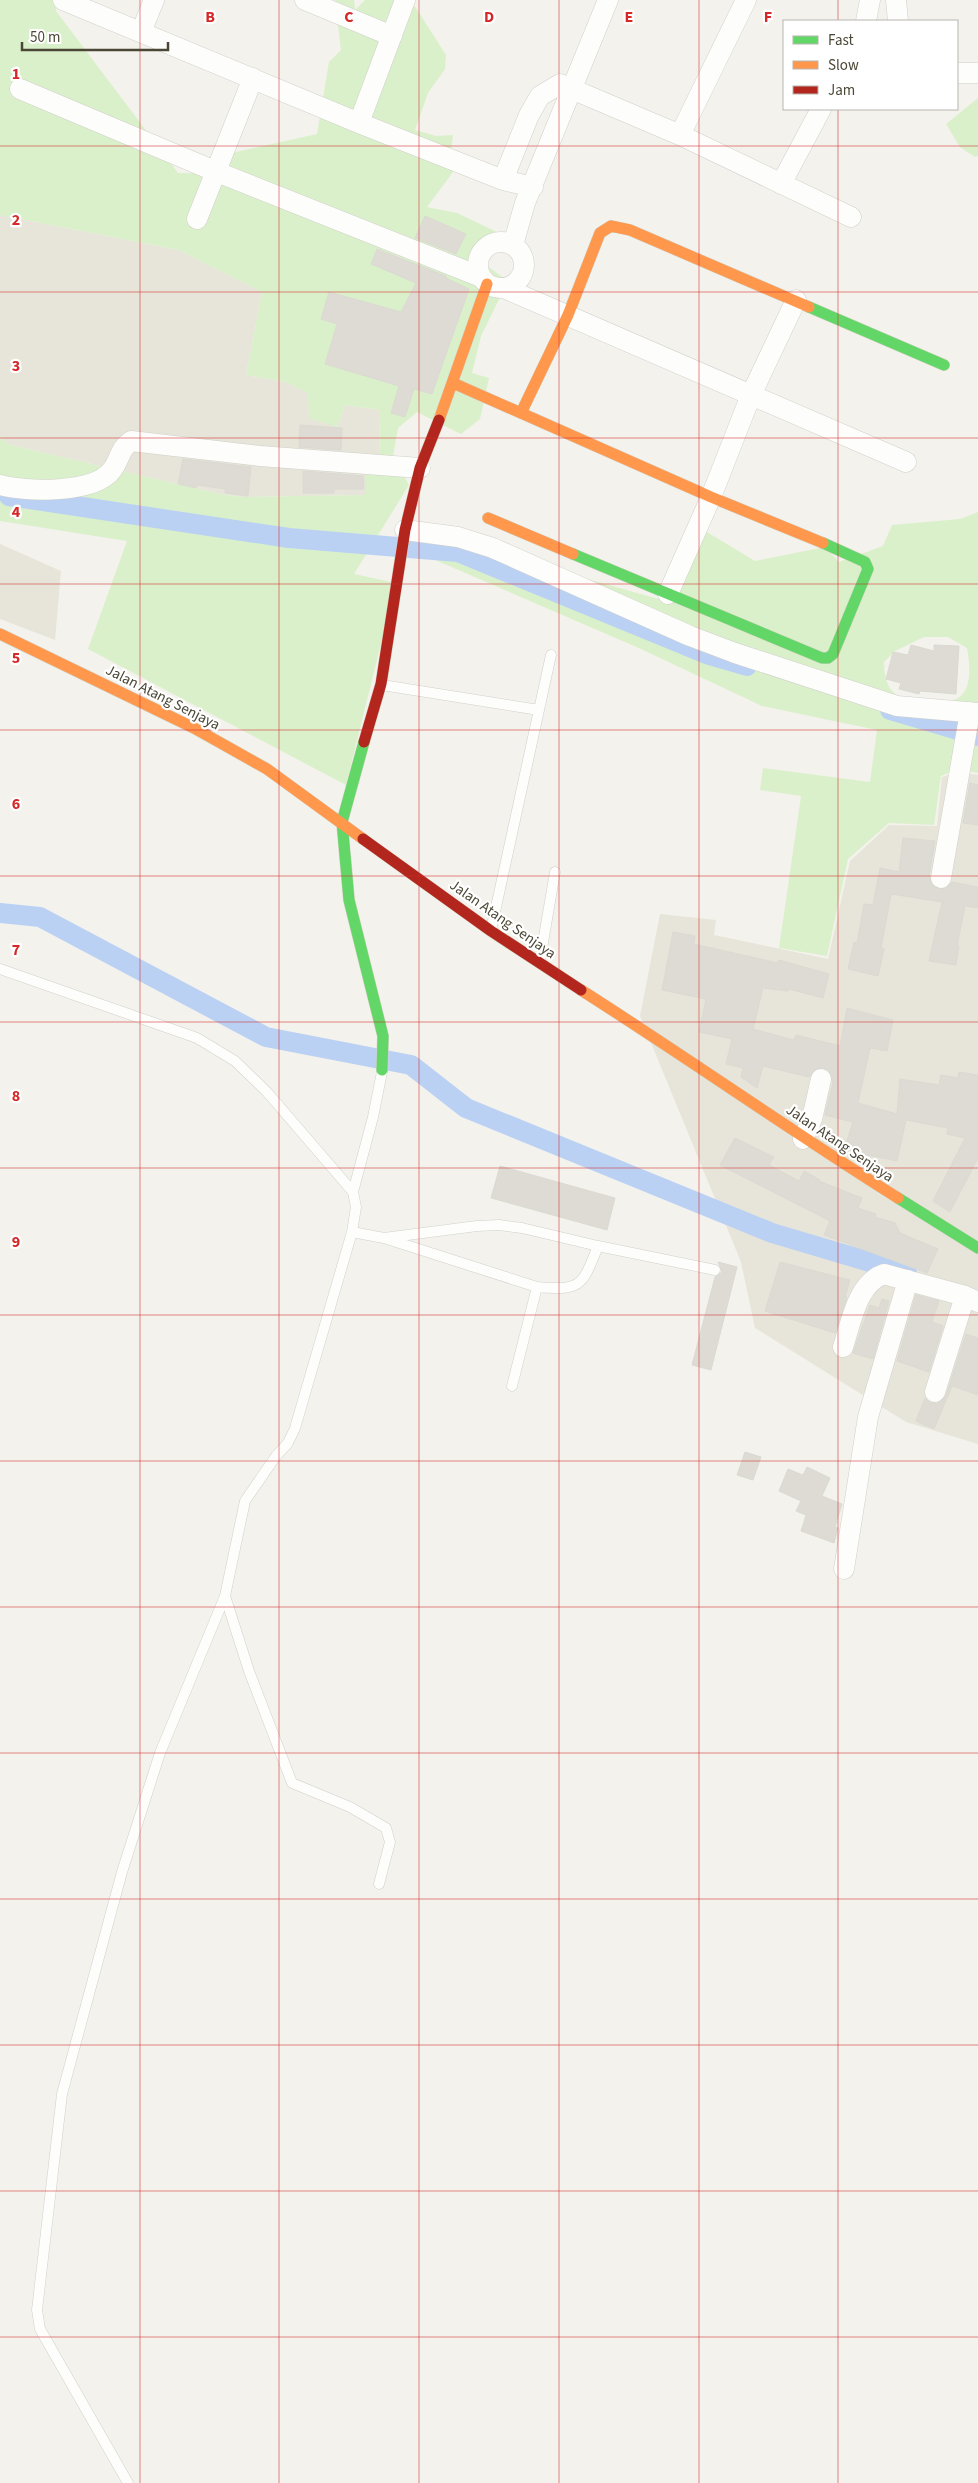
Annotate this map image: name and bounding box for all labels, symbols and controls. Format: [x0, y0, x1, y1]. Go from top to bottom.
text: B [205, 6, 215, 28]
text: C [344, 6, 354, 28]
text: D [484, 6, 494, 28]
text: E [625, 6, 633, 28]
text: F [764, 6, 772, 28]
scale bar [22, 20, 169, 52]
legend [783, 20, 958, 110]
text: 50 m [30, 27, 60, 48]
text: Fast [828, 30, 854, 51]
text: Slow [828, 55, 859, 76]
text: 1 [12, 63, 20, 85]
text: Jam [828, 80, 855, 101]
text: 2 [12, 209, 20, 231]
text: 3 [12, 355, 20, 377]
text: 4 [12, 501, 21, 523]
text: 5 [12, 647, 20, 669]
street label: Jalan Atang Senjaya [102, 660, 223, 735]
text: 6 [12, 793, 20, 815]
street label: Jalan Atang Senjaya [445, 875, 560, 964]
text: 7 [12, 939, 20, 961]
text: 8 [12, 1085, 20, 1107]
street label: Jalan Atang Senjaya [782, 1100, 898, 1187]
text: 9 [12, 1231, 20, 1253]

